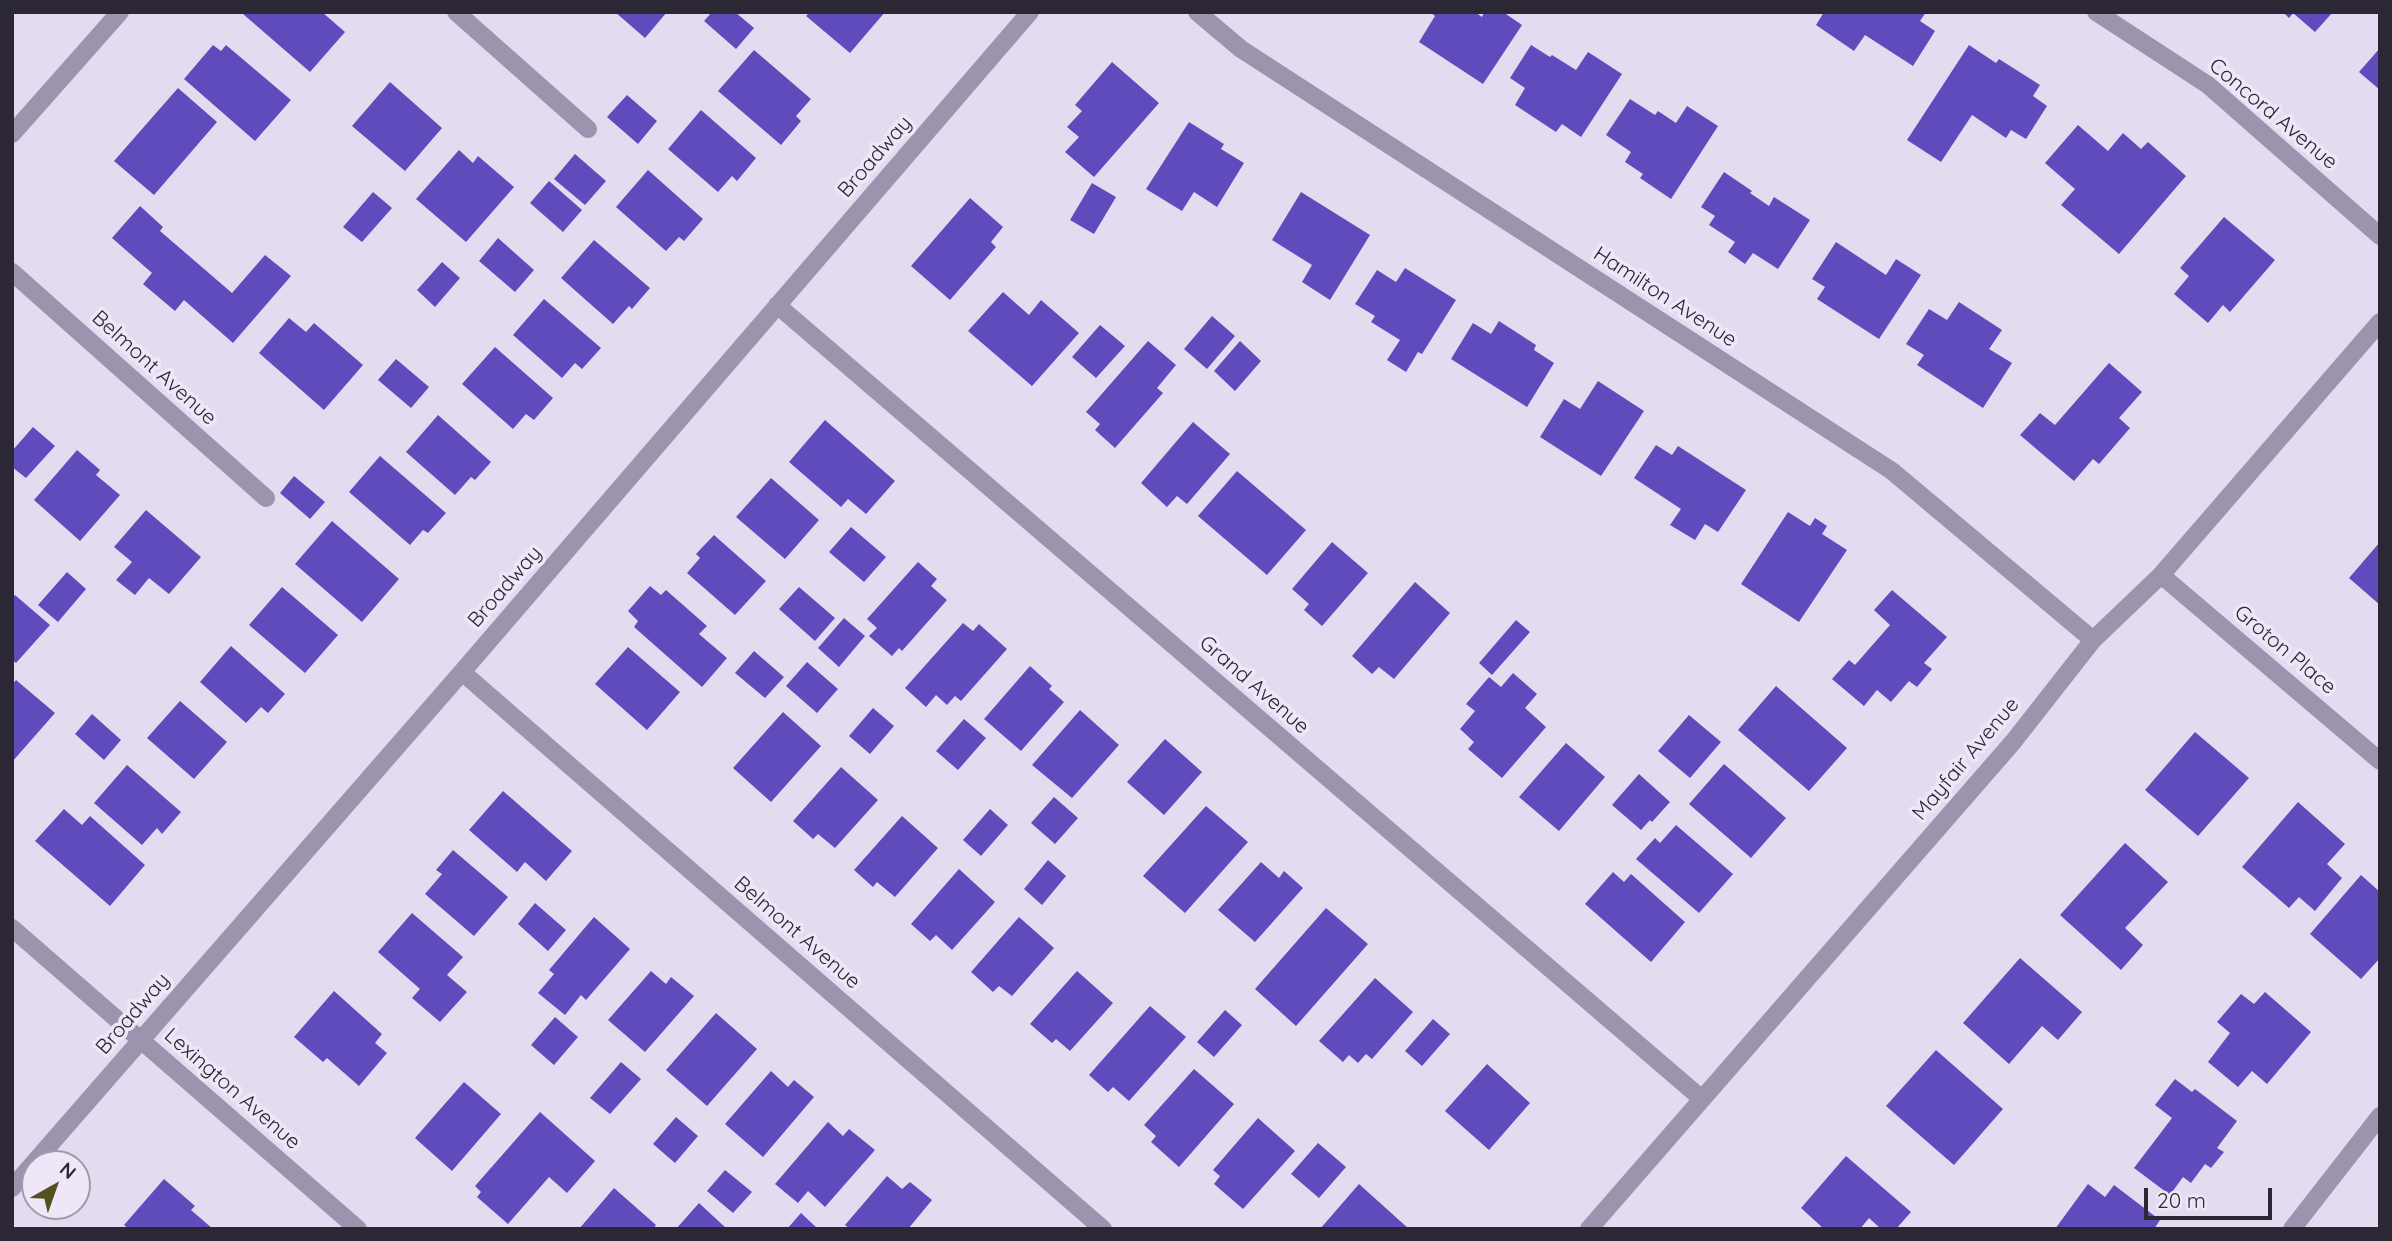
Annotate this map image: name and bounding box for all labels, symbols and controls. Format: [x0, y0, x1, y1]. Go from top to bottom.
street label: Concord Avenue [2204, 53, 2342, 175]
street label: Broadway [833, 111, 917, 203]
street label: Hamilton Avenue [1589, 241, 1741, 353]
street label: Belmont Avenue [86, 305, 222, 431]
street label: Broadway [463, 541, 547, 633]
street label: Groton Place [2229, 600, 2341, 700]
street label: Grand Avenue [1194, 630, 1314, 740]
street label: Mayfair Avenue [1907, 693, 2025, 825]
street label: Belmont Avenue [729, 871, 865, 995]
street label: Broadway [91, 968, 175, 1060]
street label: Lexington Avenue [159, 1023, 305, 1155]
north arrow [21, 1150, 91, 1220]
text: N [55, 1157, 81, 1184]
scale bar [2147, 1174, 2275, 1218]
text: 20 m [2157, 1187, 2206, 1213]

